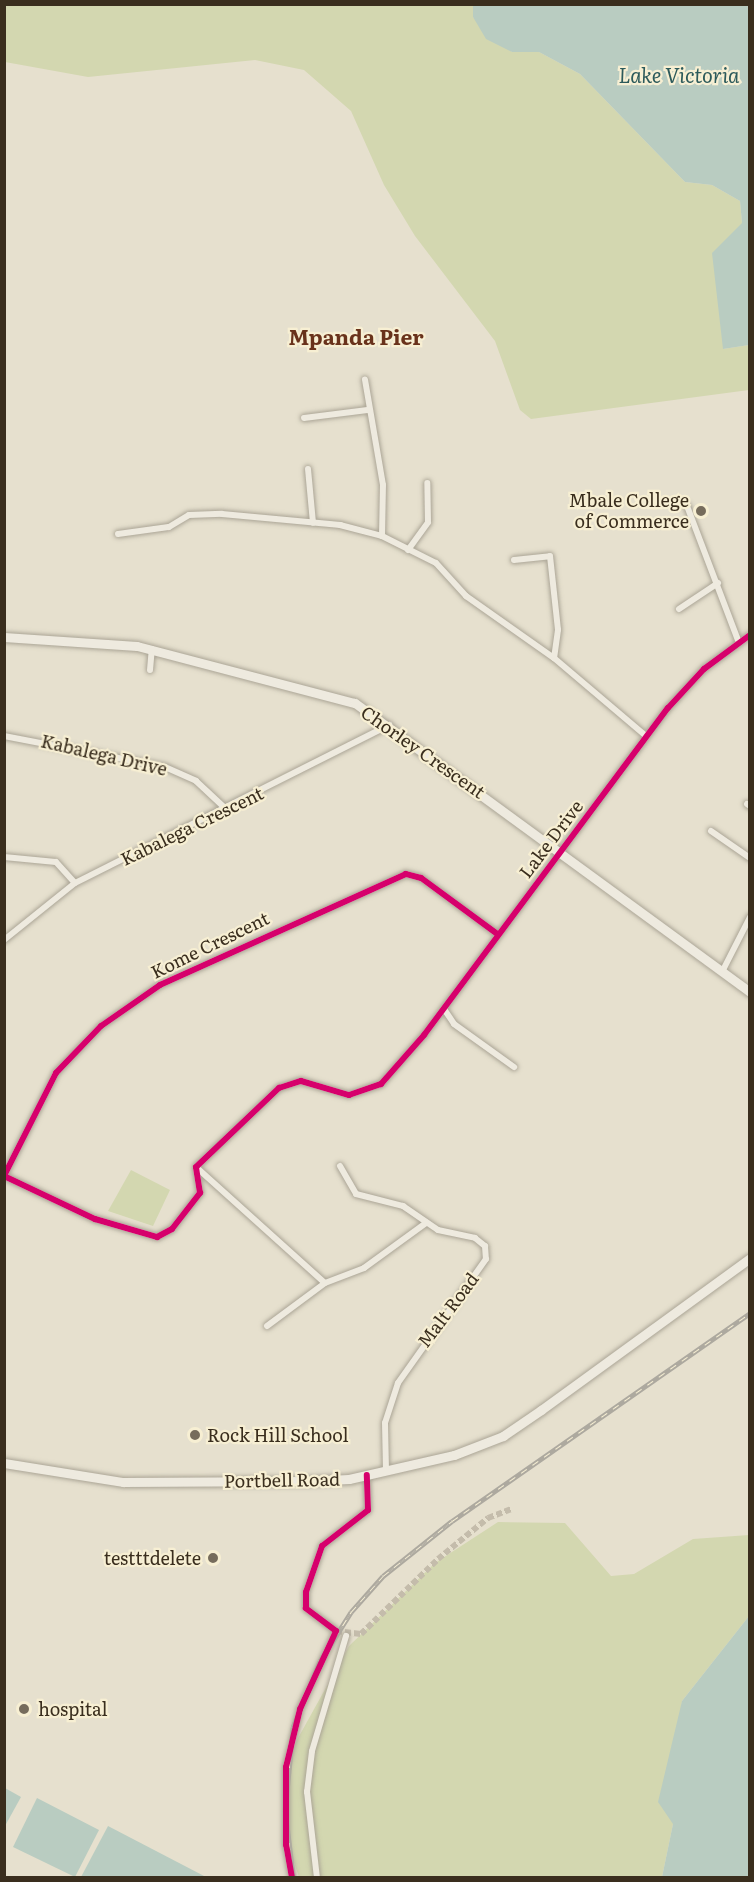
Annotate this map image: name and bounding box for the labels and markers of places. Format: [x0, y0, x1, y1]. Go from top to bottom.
place label: Mbale College of Commerce [569, 490, 689, 532]
marker: Mbale College of Commerce [694, 504, 708, 518]
place label: Rock Hill School [207, 1424, 349, 1446]
marker: Rock Hill School [188, 1428, 202, 1442]
place label: testttdelete [104, 1547, 201, 1569]
marker: testttdelete [206, 1551, 220, 1565]
place label: hospital [38, 1698, 108, 1720]
marker: hospital [15, 1700, 33, 1718]

